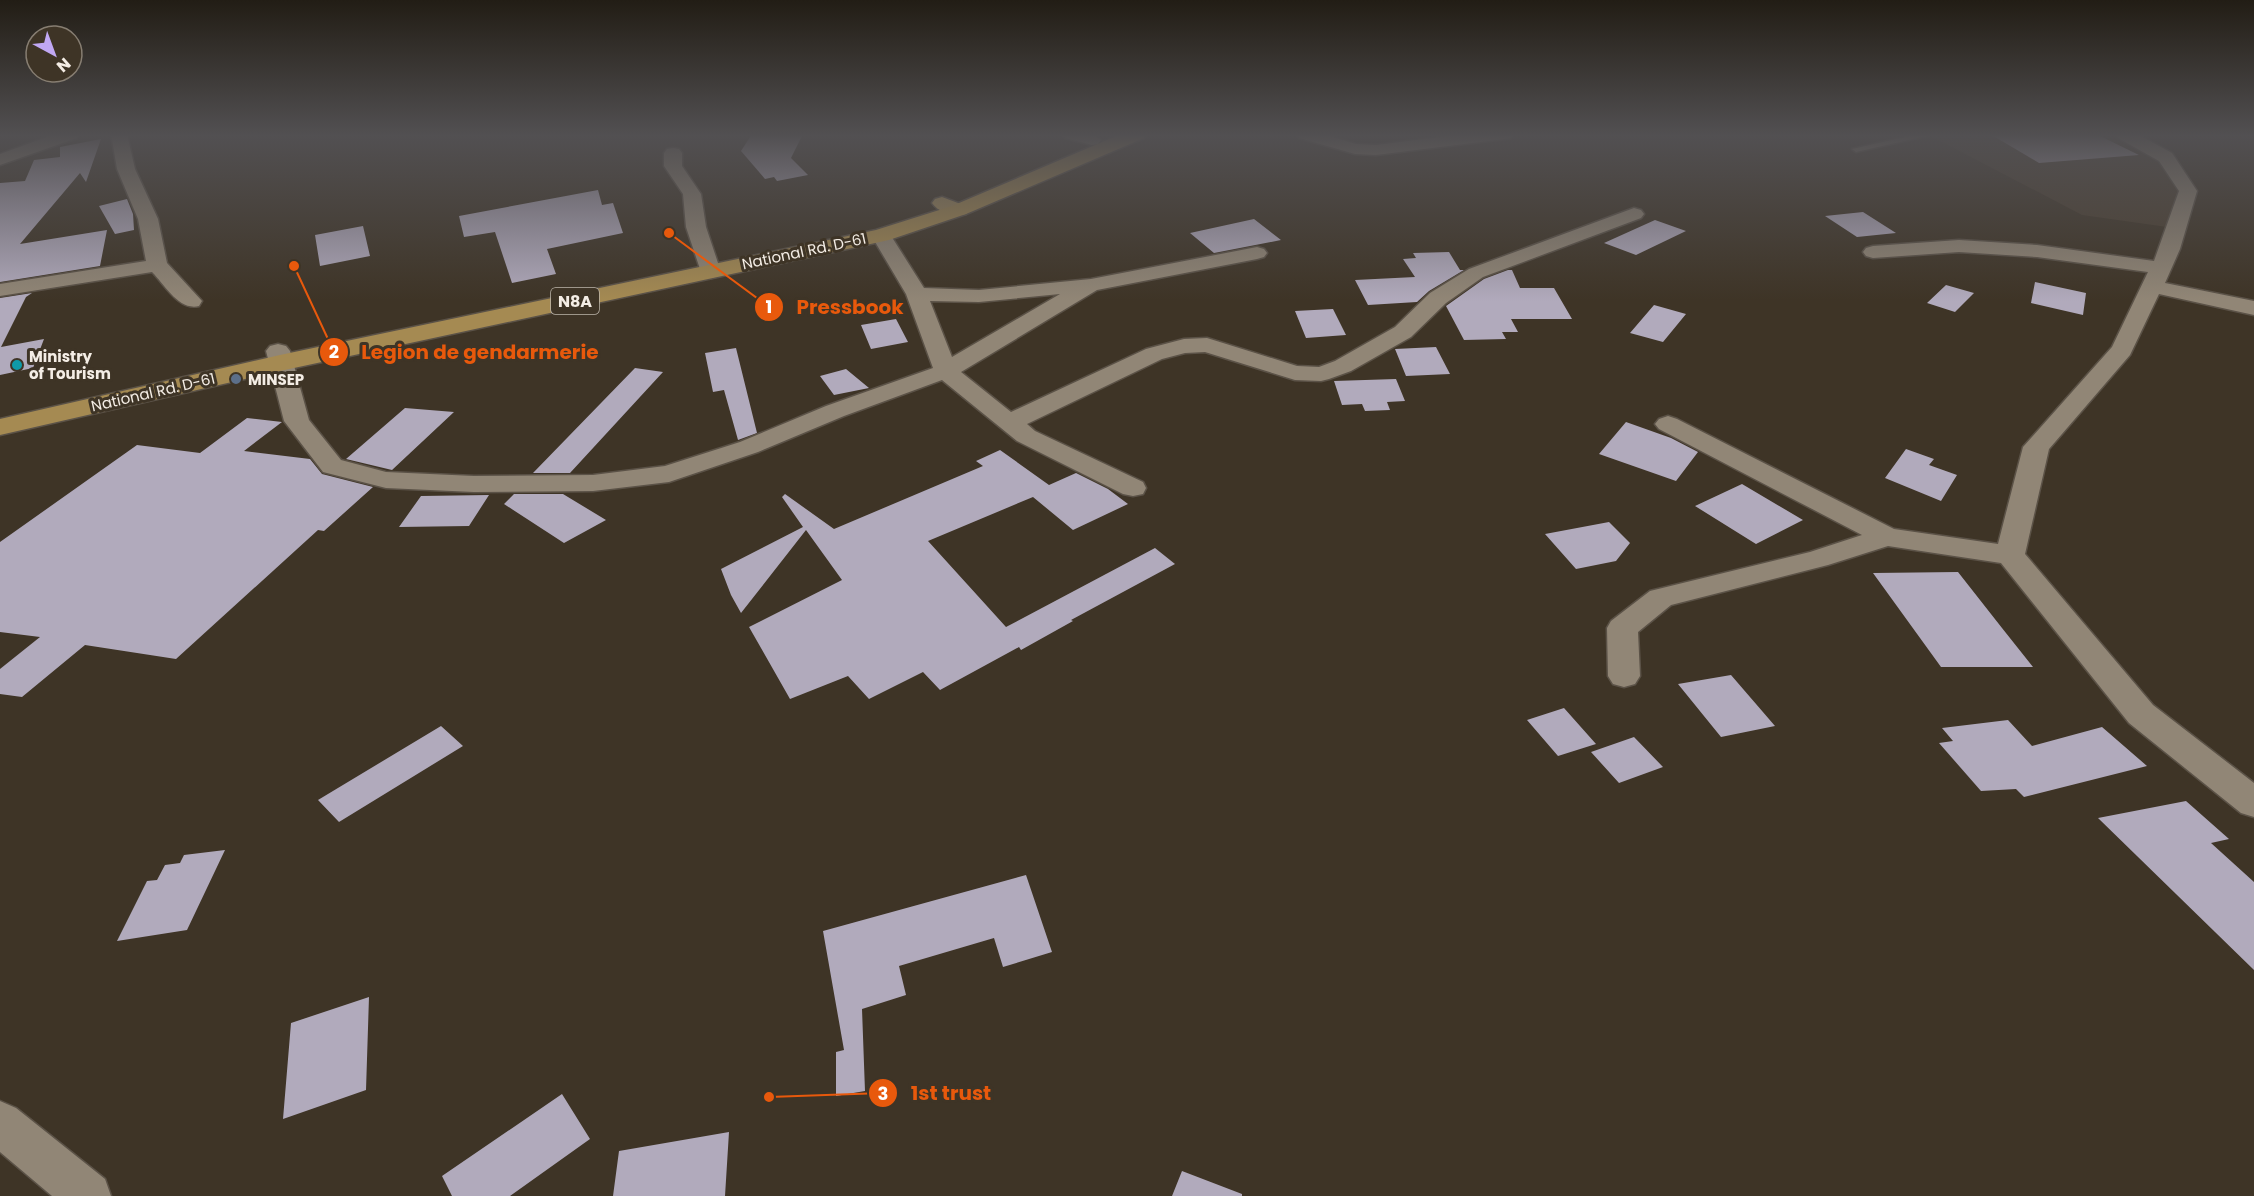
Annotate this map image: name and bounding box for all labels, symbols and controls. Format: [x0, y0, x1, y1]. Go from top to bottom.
north arrow [24, 24, 84, 84]
text: N [51, 52, 76, 78]
street label: National Rd. D-61 [740, 228, 868, 274]
road number: N8A [551, 288, 599, 314]
callout: Pressbook [754, 288, 915, 326]
text: Pressbook [796, 293, 904, 321]
text: 1 [766, 294, 772, 319]
callout: Legion de gendarmerie [319, 333, 610, 371]
text: Legion de gendarmerie [361, 338, 599, 366]
text: 2 [329, 339, 339, 364]
place label: Ministry of Tourism [29, 346, 111, 384]
marker: Ministry of Tourism [10, 358, 24, 372]
street label: National Rd. D-61 [89, 368, 217, 416]
place label: MINSEP [248, 369, 304, 390]
marker: MINSEP [229, 372, 243, 386]
callout: 1st trust [868, 1074, 1003, 1112]
text: 1st trust [911, 1079, 991, 1107]
text: 3 [878, 1081, 888, 1106]

